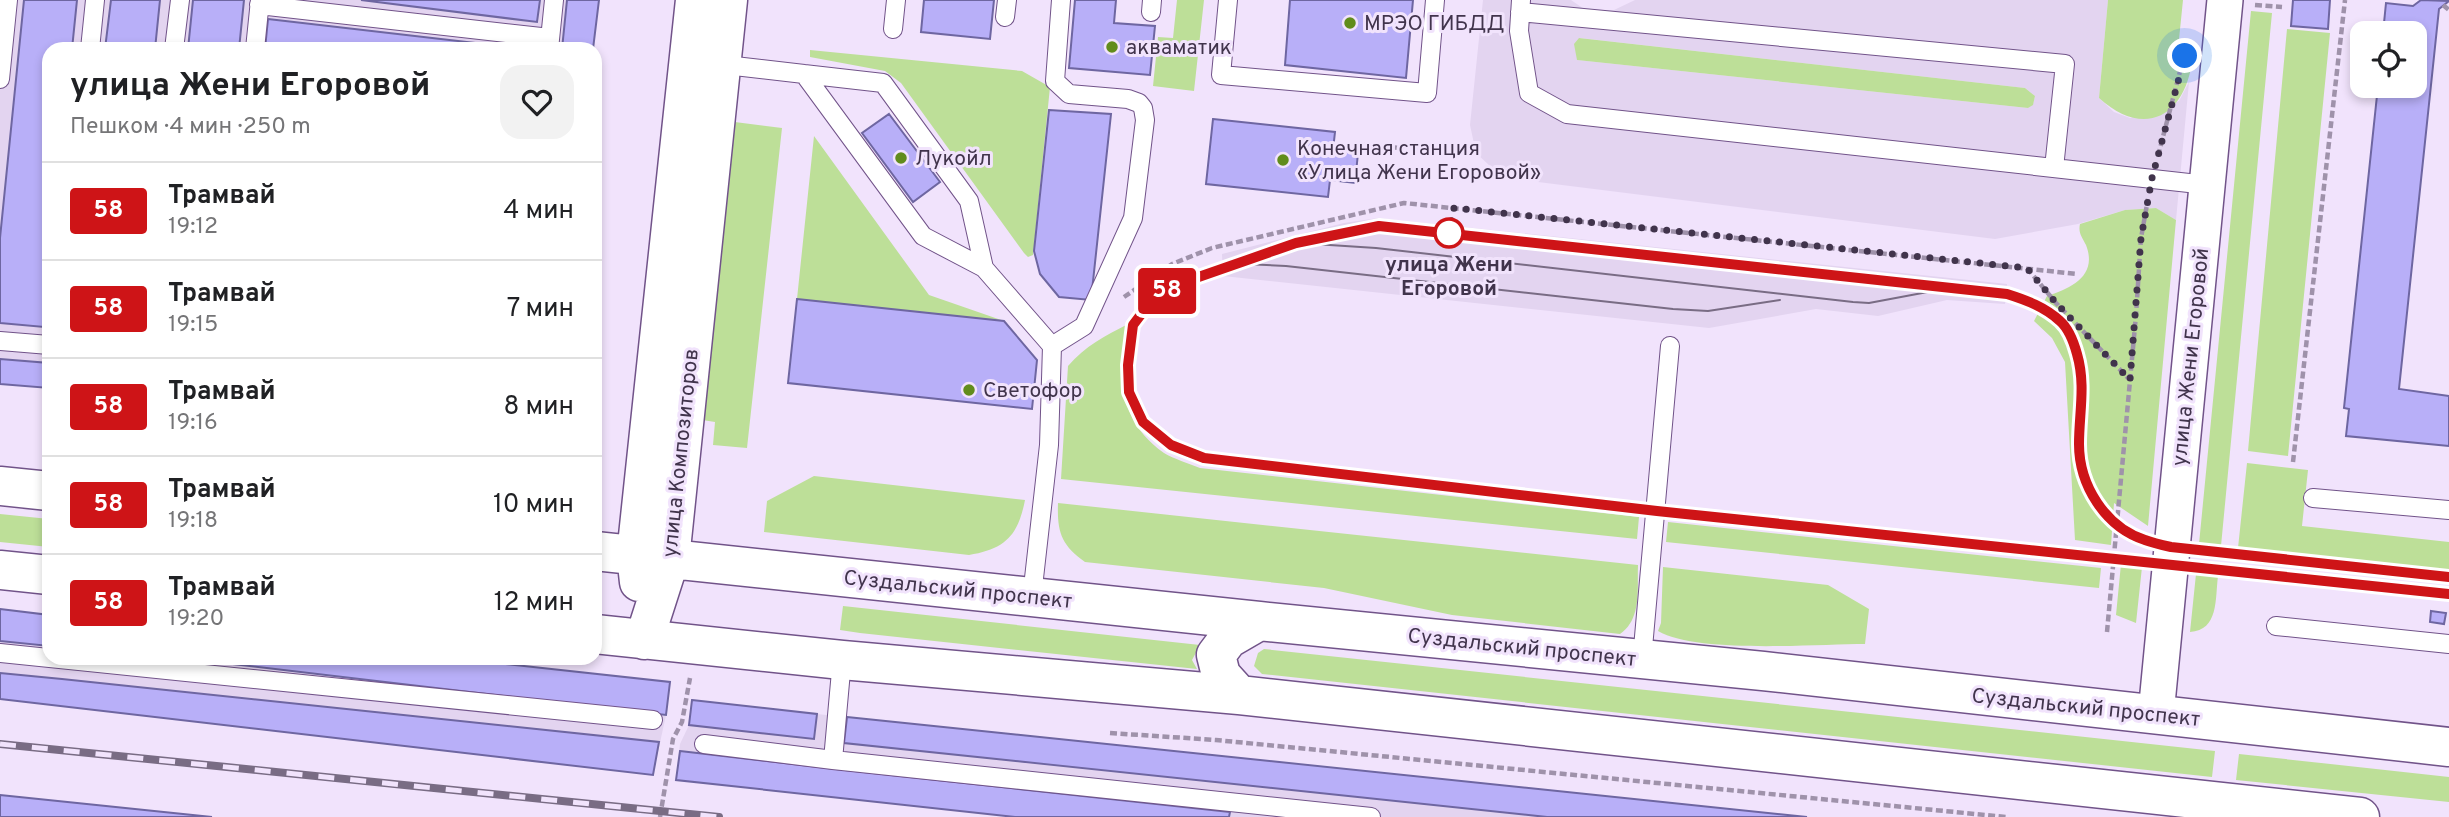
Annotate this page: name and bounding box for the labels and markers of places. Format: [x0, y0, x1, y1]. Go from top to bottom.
place label: МРЭО ГИБДД [1364, 11, 1505, 38]
marker: МРЭО ГИБДД [1342, 15, 1358, 31]
place label: акваматик [1126, 35, 1232, 62]
marker: акваматик [1104, 39, 1120, 55]
place label: Конечная станция «Улица Жени Егоровой» [1297, 136, 1541, 187]
place label: Лукойл [915, 146, 992, 173]
marker: Лукойл [893, 150, 909, 166]
marker: Конечная станция «Улица Жени Егоровой» [1275, 152, 1291, 168]
marker: улица Жени Егоровой [1434, 218, 1464, 248]
place label: улица Жени Егоровой [1385, 252, 1513, 303]
place label: Светофор [983, 378, 1082, 405]
marker: Светофор [961, 382, 977, 398]

